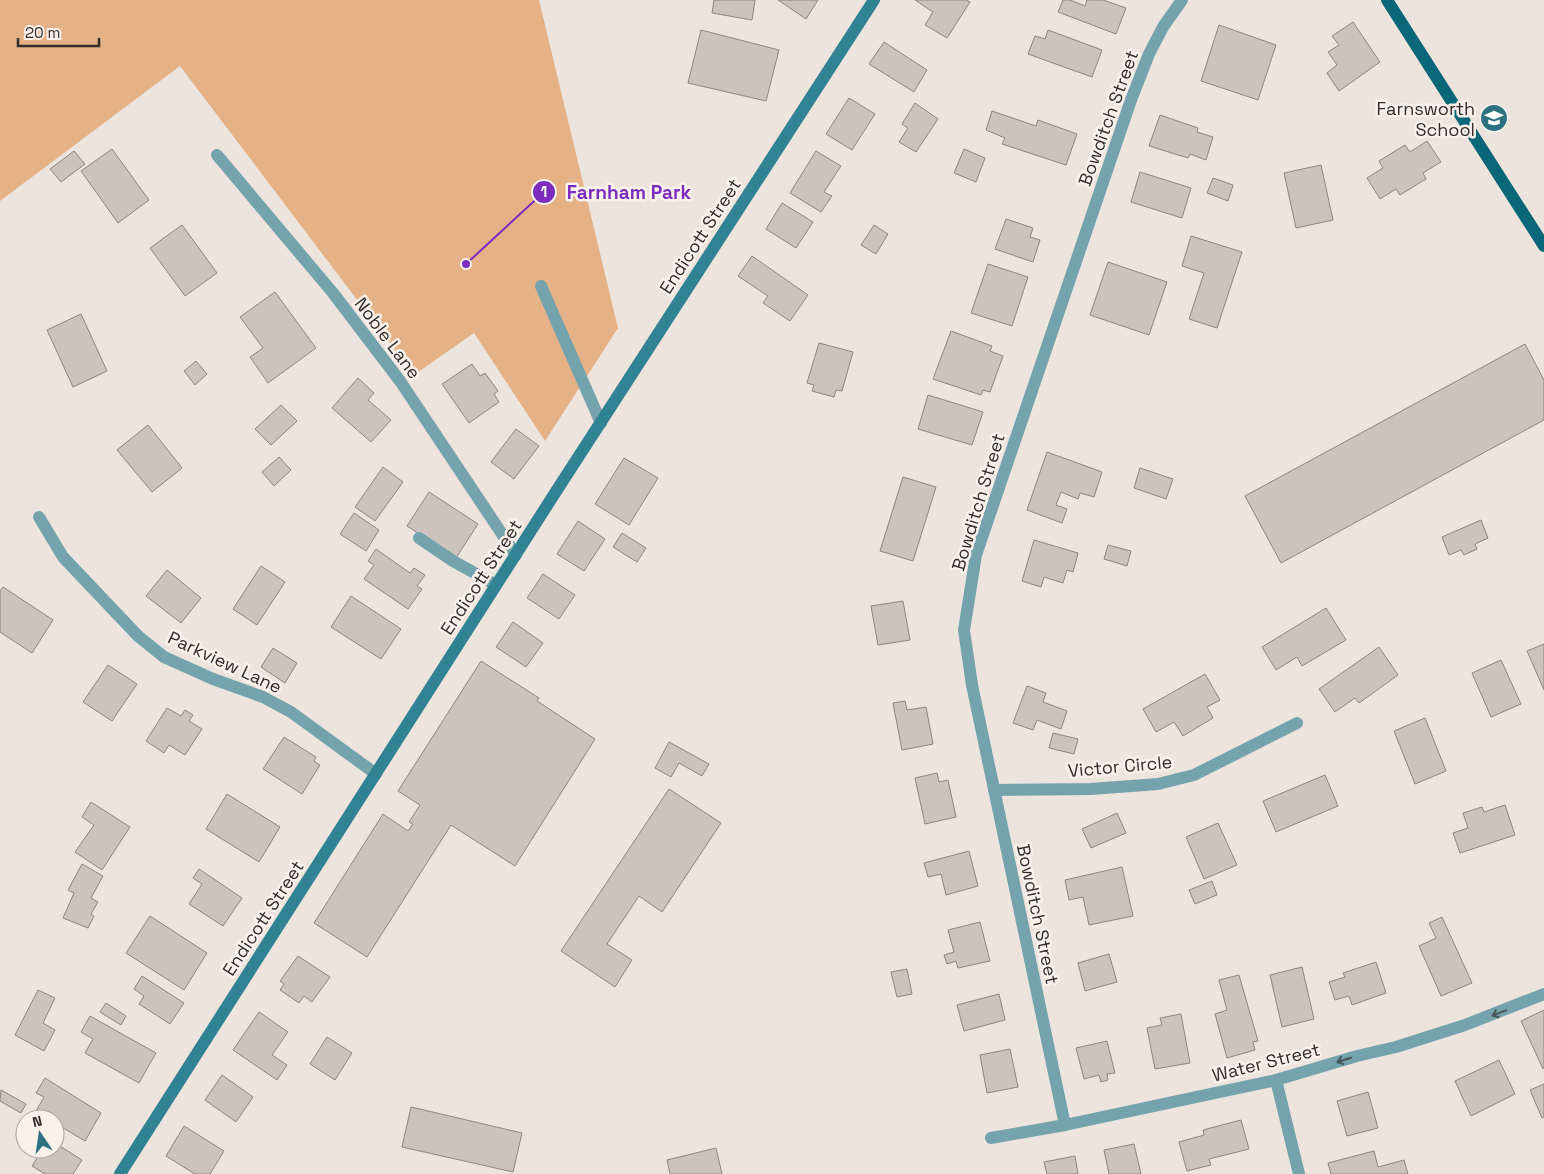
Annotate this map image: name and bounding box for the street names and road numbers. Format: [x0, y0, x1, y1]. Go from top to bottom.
street label: Bowditch Street [1073, 47, 1143, 189]
street label: Endicott Street [654, 174, 746, 298]
street label: Noble Lane [350, 293, 426, 383]
street label: Bowditch Street [946, 431, 1010, 573]
street label: Endicott Street [435, 515, 527, 639]
street label: Parkview Lane [164, 626, 286, 698]
street label: Victor Circle [1067, 750, 1173, 782]
street label: Bowditch Street [1012, 842, 1064, 986]
street label: Endicott Street [217, 856, 309, 980]
street label: Water Street [1210, 1037, 1322, 1087]

